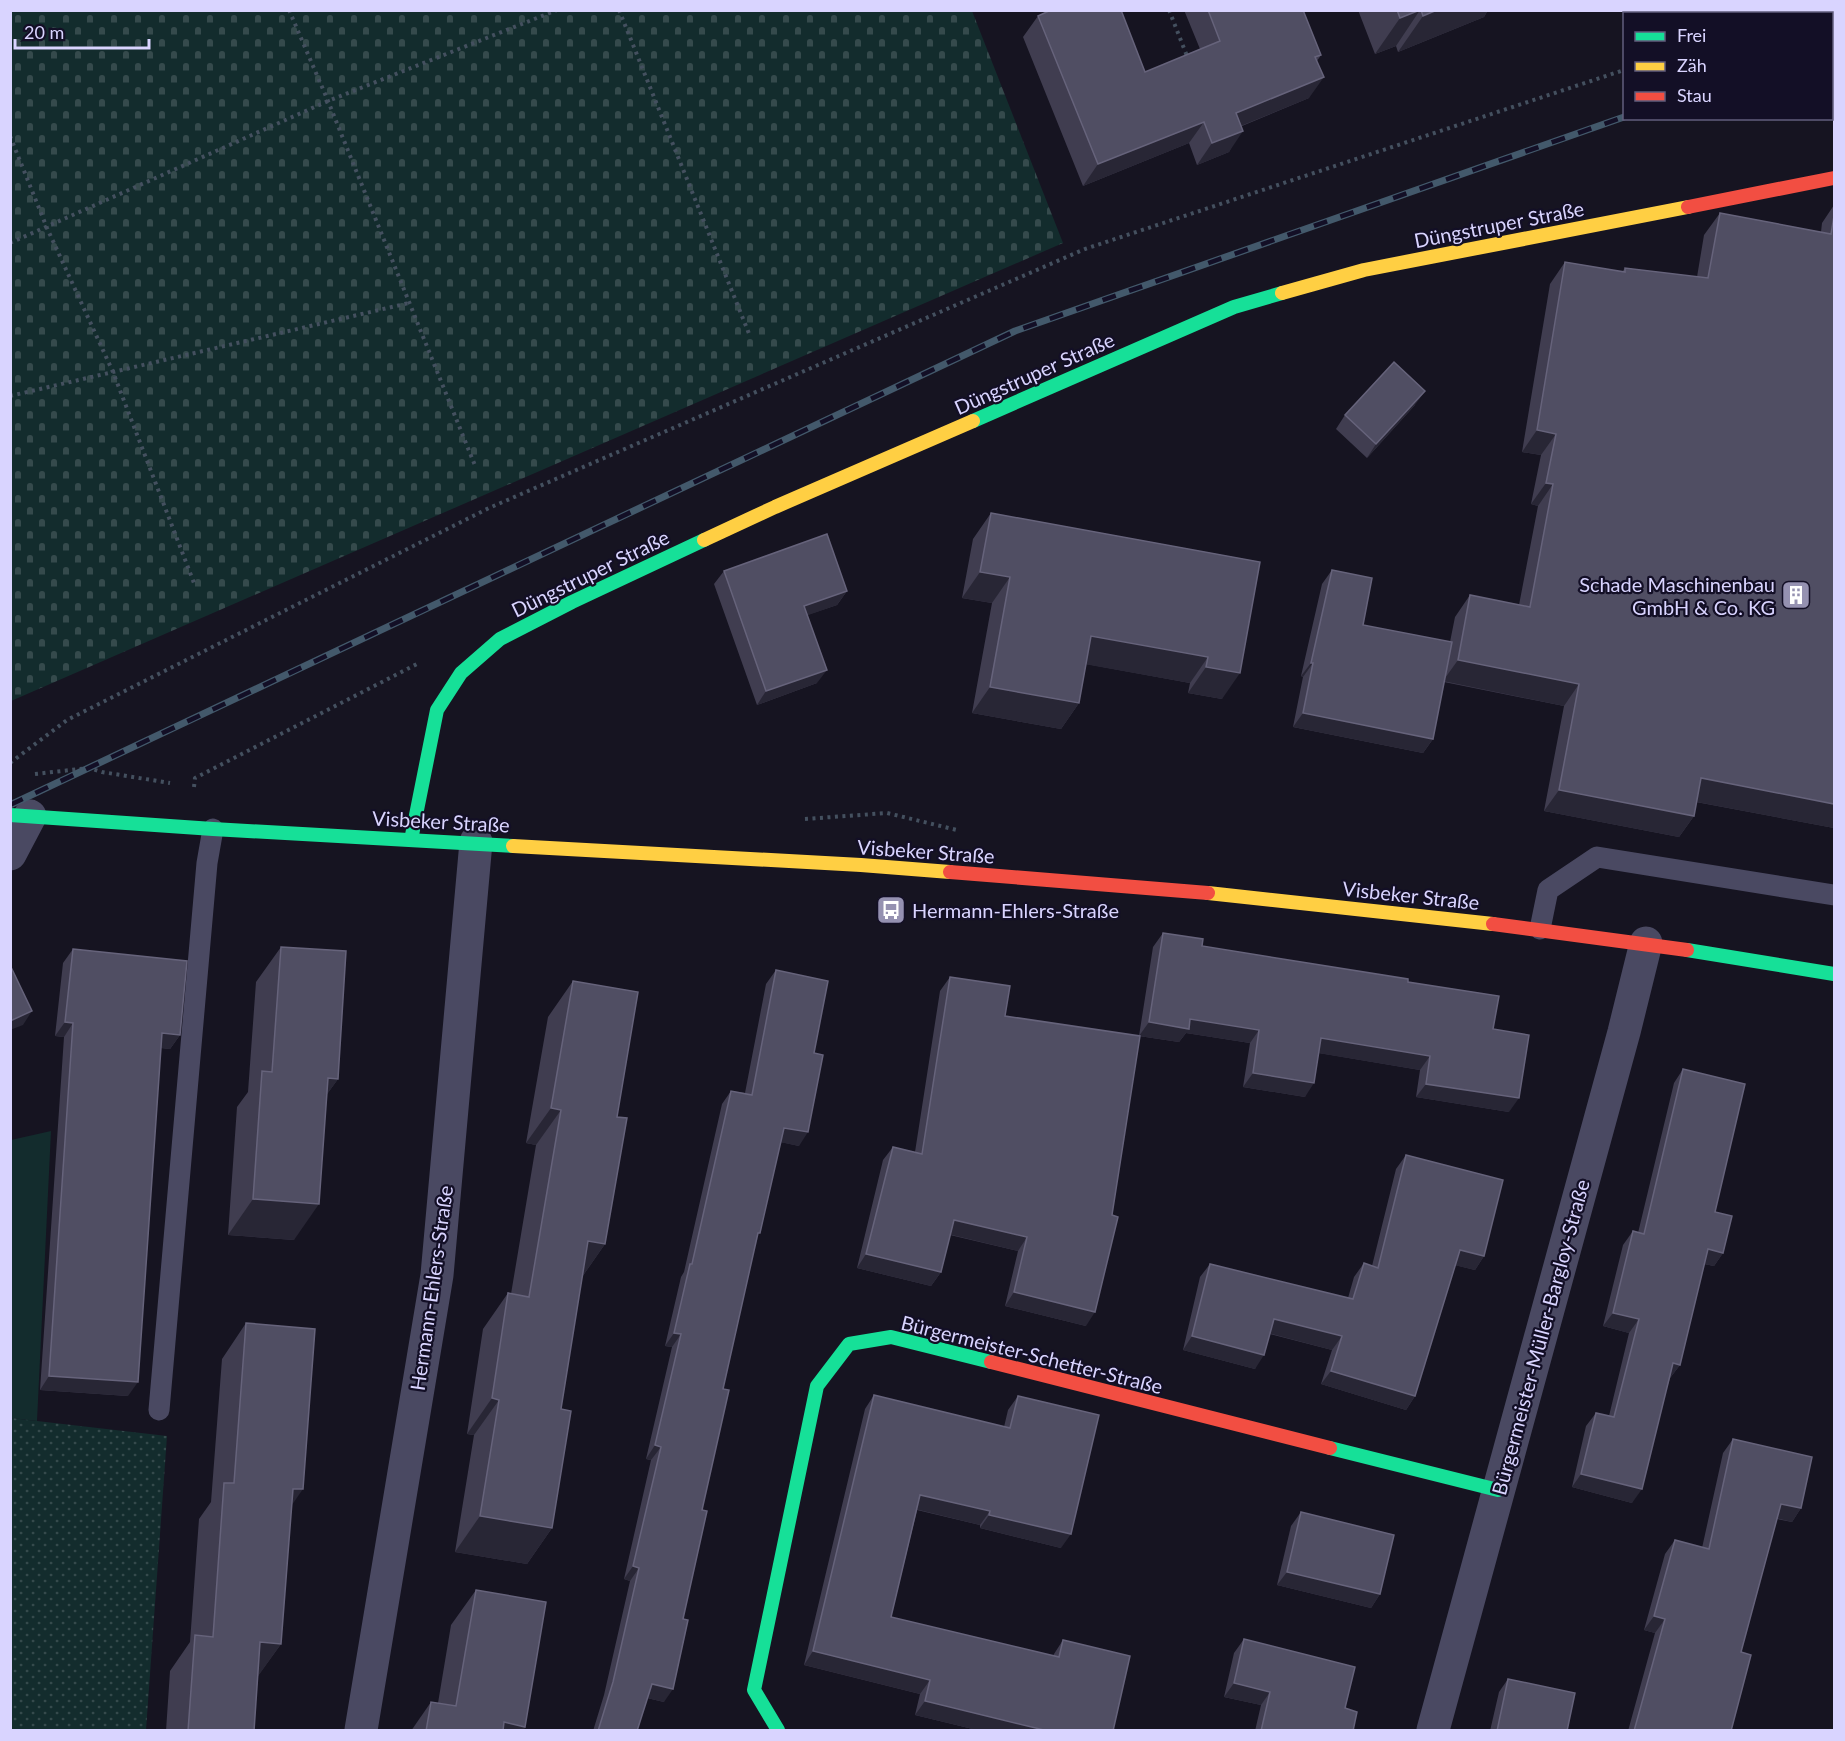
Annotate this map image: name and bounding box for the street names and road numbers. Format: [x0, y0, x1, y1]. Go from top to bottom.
street label: Düngstruper Straße [1412, 196, 1586, 252]
street label: Düngstruper Straße [950, 327, 1118, 419]
street label: Düngstruper Straße [507, 524, 673, 622]
street label: Visbeker Straße [372, 805, 510, 837]
street label: Visbeker Straße [856, 834, 996, 868]
street label: Visbeker Straße [1341, 876, 1481, 914]
street label: Bürgermeister-Müller-Bargloy-Straße [1486, 1177, 1594, 1497]
street label: Hermann-Ehlers-Straße [405, 1184, 457, 1392]
street label: Bürgermeister-Schetter-Straße [899, 1310, 1165, 1398]

